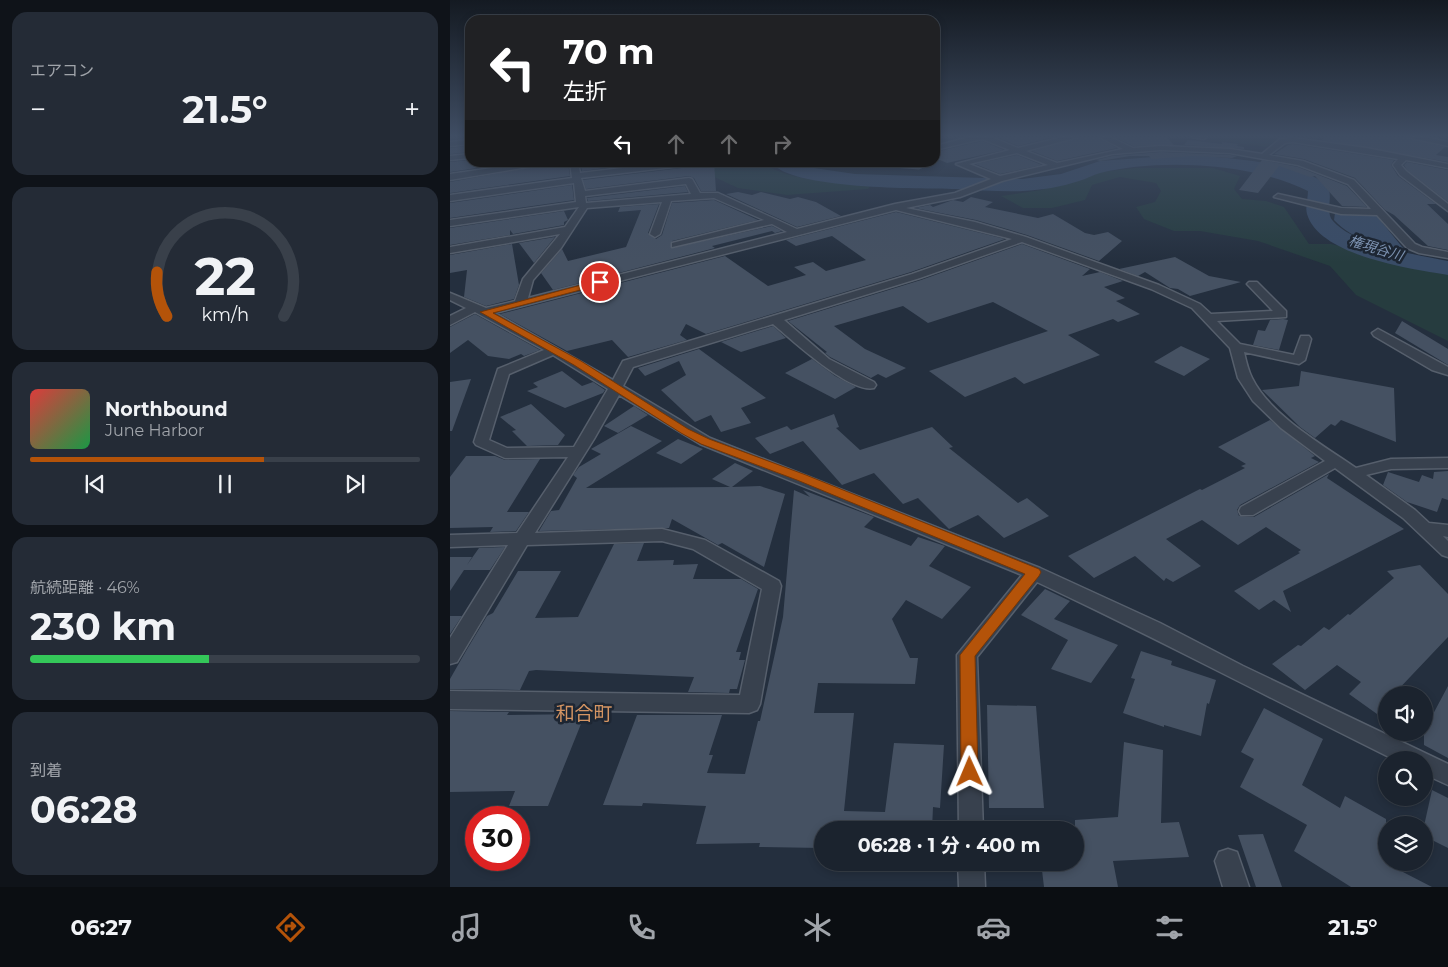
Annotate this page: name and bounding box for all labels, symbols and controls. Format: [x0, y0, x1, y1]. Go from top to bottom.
text: 70 m [563, 30, 654, 73]
icon: left [480, 35, 545, 100]
text: エアコン [30, 61, 94, 80]
text: 左折 [563, 78, 607, 105]
text: 21.5° [182, 86, 268, 133]
text: − [30, 92, 46, 126]
text: + [404, 92, 420, 126]
icon: left [609, 130, 637, 158]
icon: ahead [662, 130, 690, 158]
icon: ahead [715, 130, 743, 158]
icon: right [768, 130, 796, 158]
water label: 権現谷川 [1347, 231, 1407, 265]
text: 22 [194, 245, 256, 308]
pin [579, 261, 621, 303]
icon: arrive [586, 268, 614, 296]
text: km/h [201, 304, 249, 325]
text: Northbound [105, 398, 228, 421]
text: June Harbor [105, 421, 204, 440]
icon: previous [81, 470, 109, 498]
icon: pause [211, 470, 239, 498]
icon: next [341, 470, 369, 498]
text: 航続距離 · 46% [30, 578, 140, 597]
text: 230 km [30, 603, 176, 650]
map controls [1378, 686, 1433, 871]
button: sound [1378, 686, 1433, 741]
district label: 和合町 [555, 702, 613, 725]
position arrow [943, 745, 995, 797]
button: search [1378, 751, 1433, 806]
text: 到着 [30, 761, 62, 780]
text: 06:28 [30, 786, 137, 833]
speed limit sign: 30 [465, 806, 530, 871]
button: layers [1378, 816, 1433, 871]
text: 06:28 · 1 分 · 400 m [858, 834, 1040, 857]
icon: directions [273, 910, 308, 945]
icon: music [449, 910, 484, 945]
icon: phone [624, 910, 659, 945]
icon: climate [800, 910, 835, 945]
icon: car [976, 910, 1011, 945]
icon: filters [1152, 910, 1187, 945]
text: 06:27 [70, 914, 132, 941]
text: 21.5° [1328, 914, 1378, 941]

